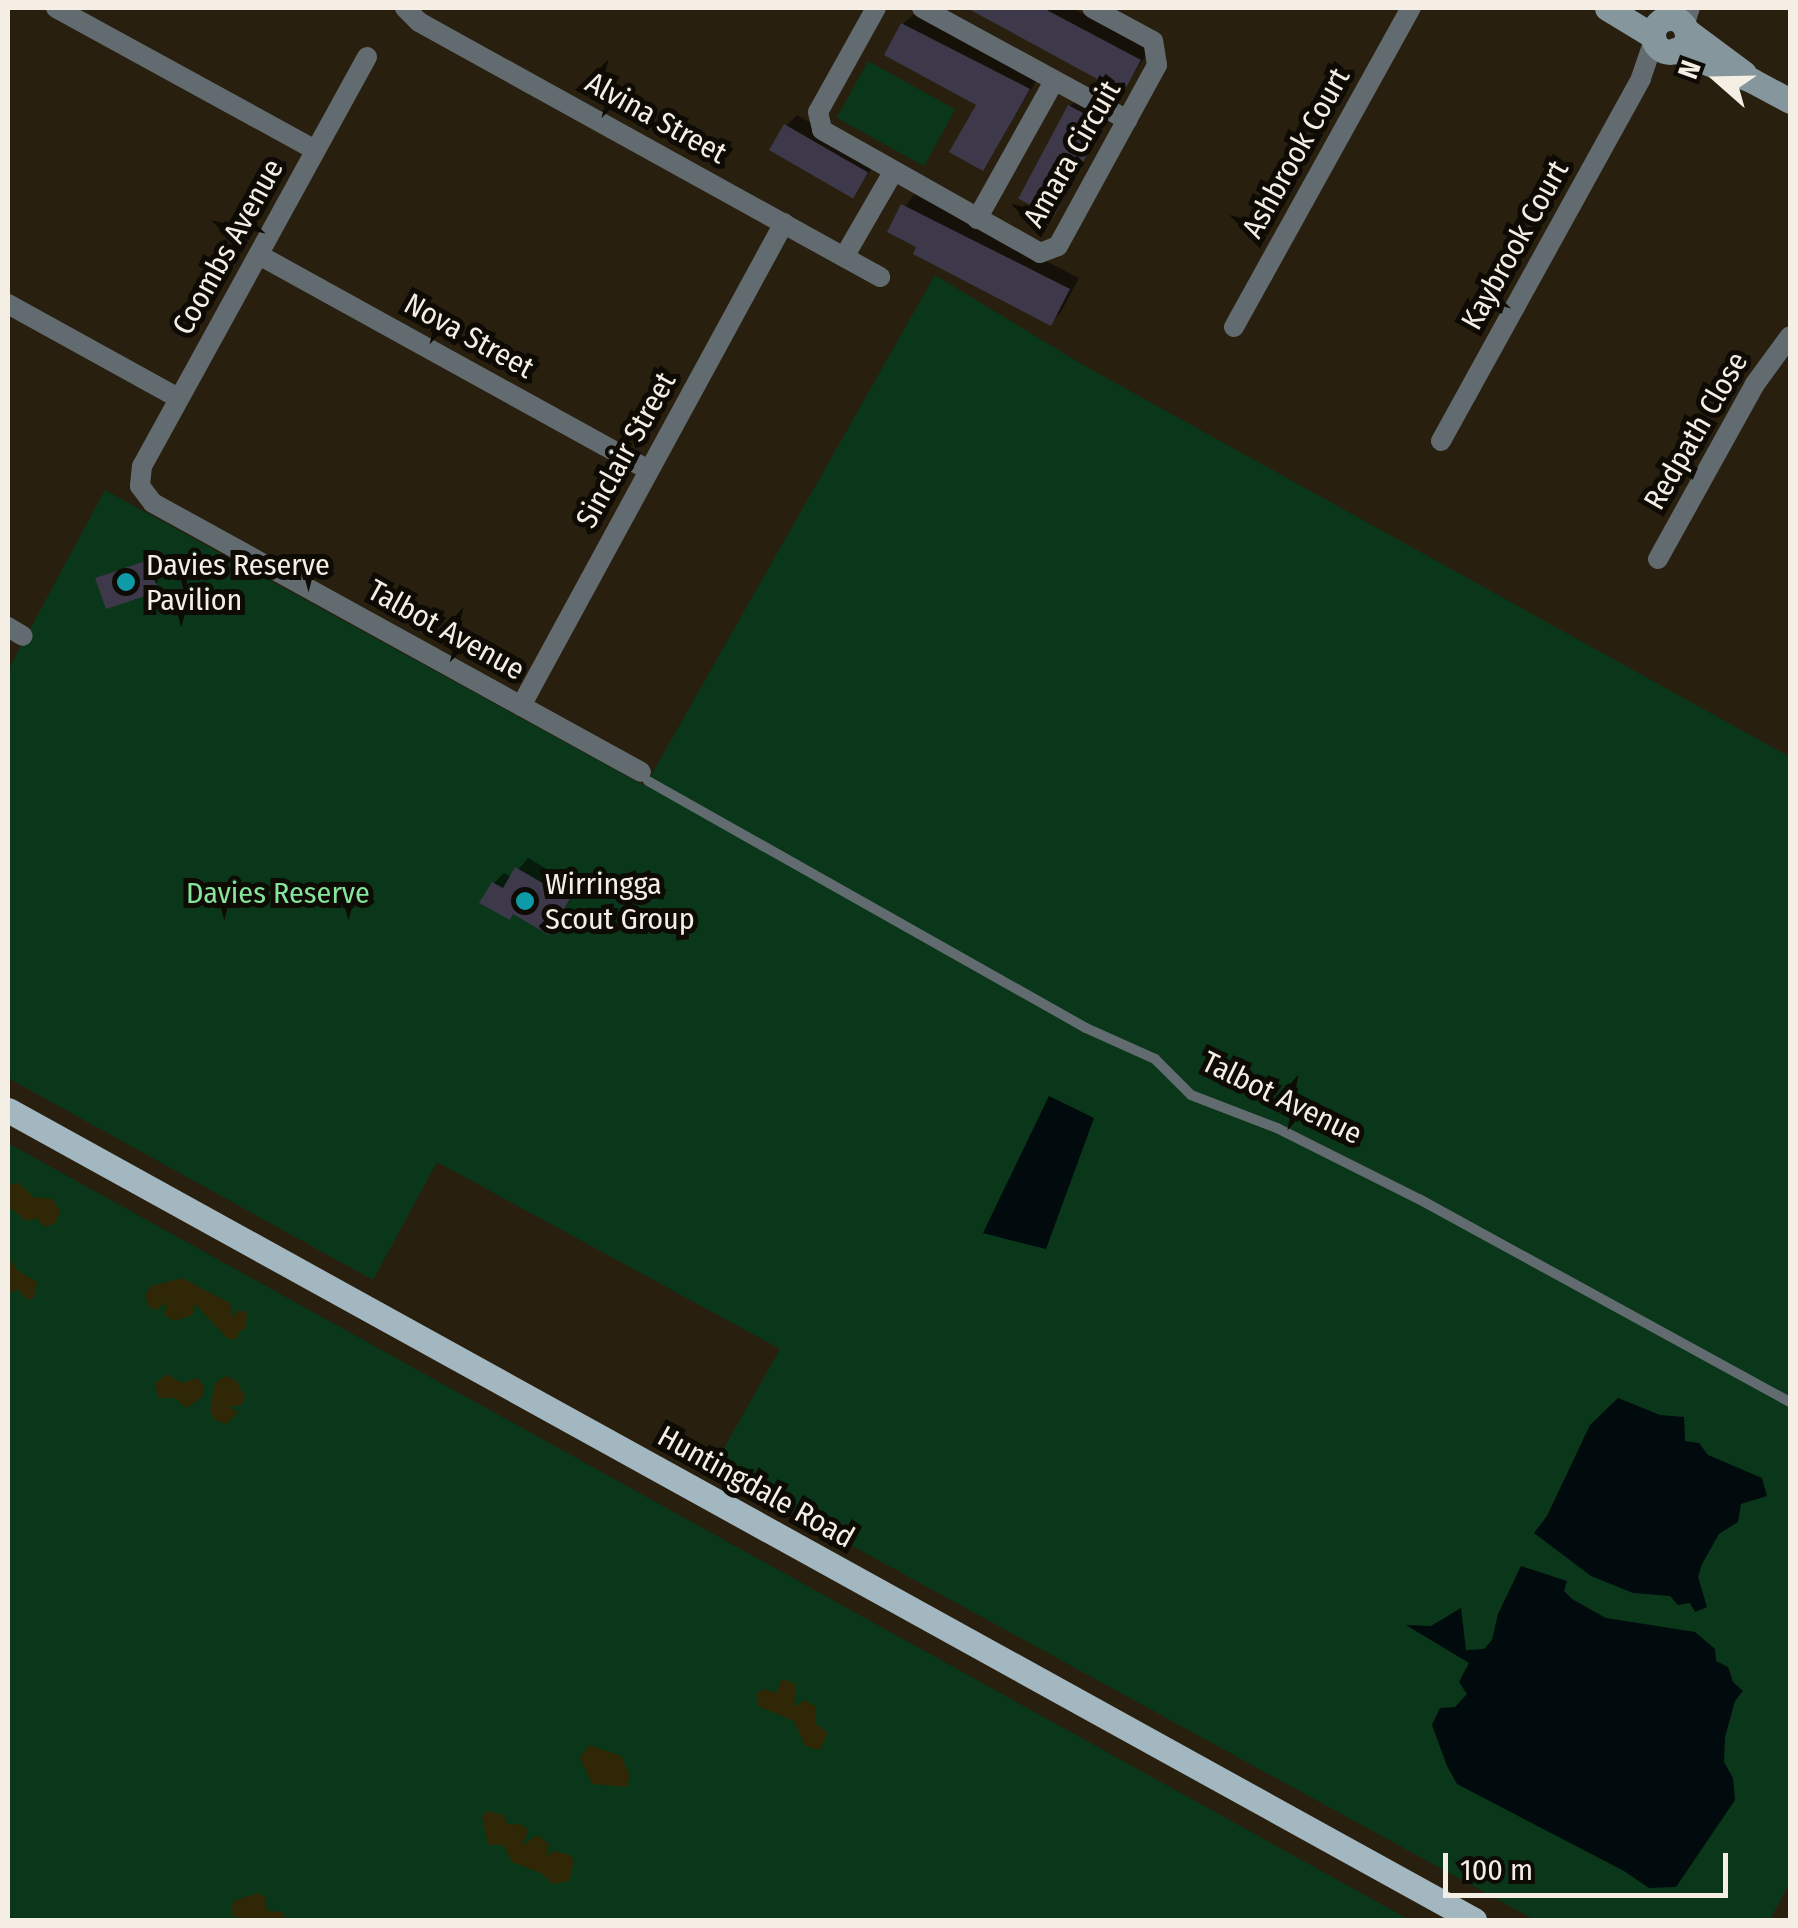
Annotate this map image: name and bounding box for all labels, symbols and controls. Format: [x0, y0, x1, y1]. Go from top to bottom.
north arrow [1668, 30, 1768, 130]
text: N [1671, 56, 1708, 83]
street label: Ashbrook Court [1234, 62, 1358, 244]
street label: Alvina Street [579, 65, 733, 171]
street label: Amara Circuit [1016, 74, 1128, 234]
street label: Coombs Avenue [165, 153, 291, 341]
street label: Kaybrook Court [1454, 154, 1576, 336]
street label: Nova Street [398, 286, 540, 386]
street label: Redpath Close [1636, 346, 1756, 516]
street label: Sinclair Street [568, 366, 684, 534]
place label: Davies Reserve Pavilion [146, 547, 330, 618]
marker: Davies Reserve Pavilion [115, 571, 137, 593]
street label: Talbot Avenue [361, 572, 531, 688]
place label: Wirringga Scout Group [545, 866, 695, 936]
park label: Davies Reserve [186, 875, 370, 911]
marker: Wirringga Scout Group [514, 890, 536, 912]
street label: Talbot Avenue [1196, 1044, 1368, 1152]
street label: Huntingdale Road [652, 1418, 860, 1556]
scale bar [1448, 1833, 1733, 1895]
text: 100 m [1460, 1852, 1533, 1888]

